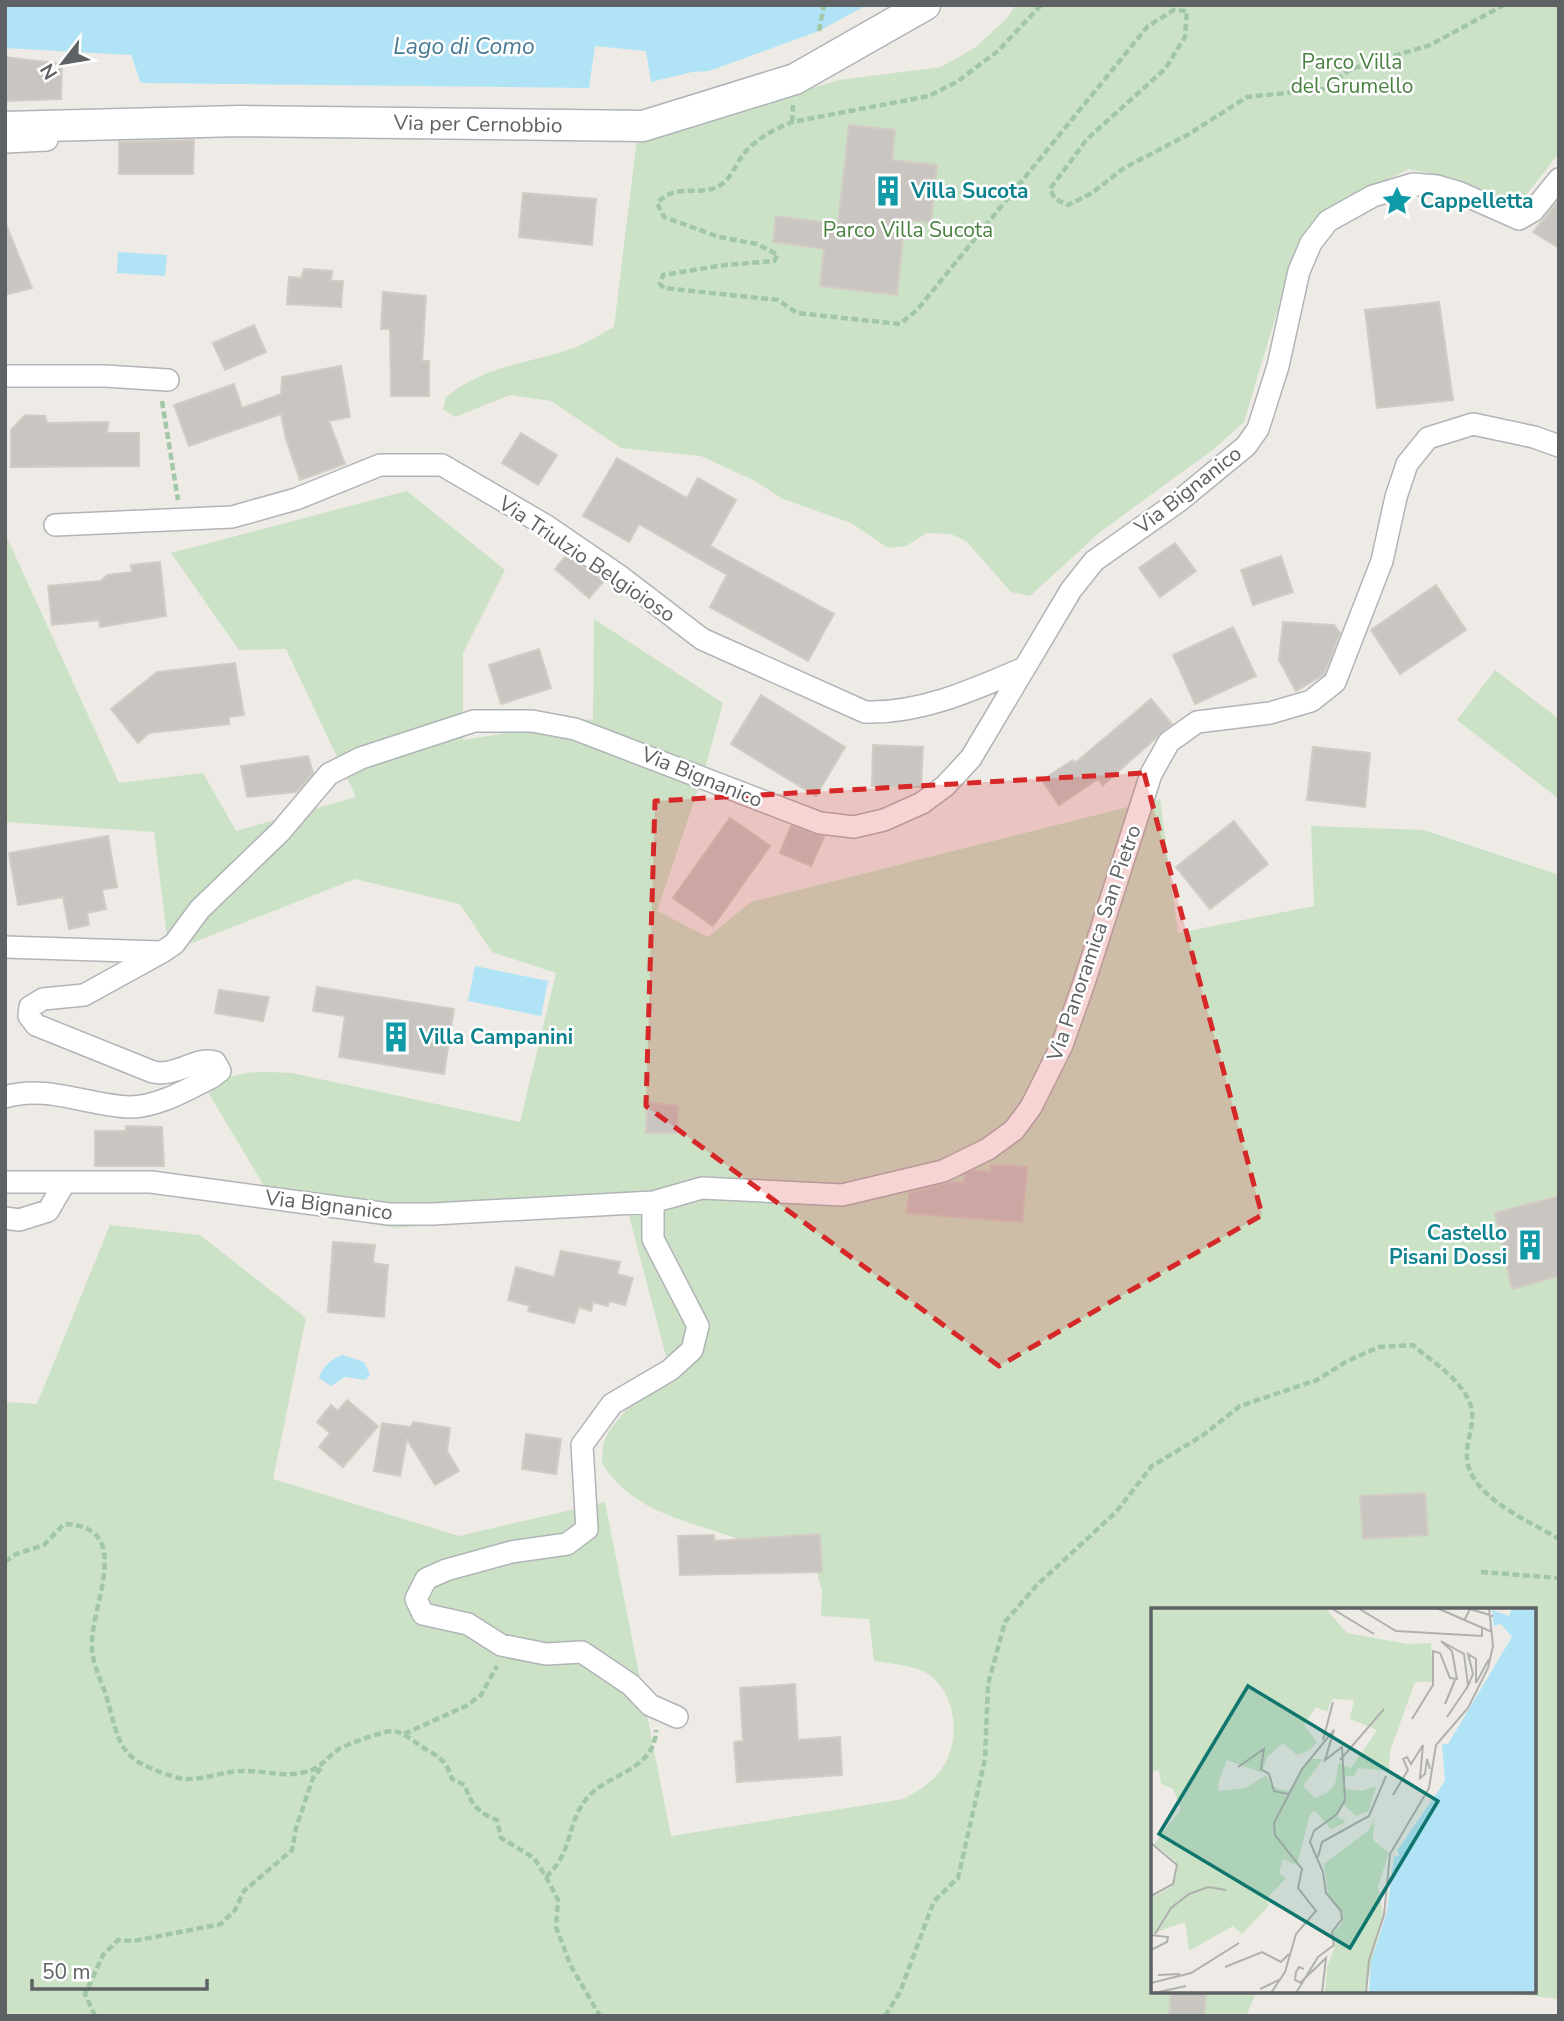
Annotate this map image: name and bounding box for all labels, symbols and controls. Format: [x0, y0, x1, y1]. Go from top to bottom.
north arrow [28, 28, 98, 98]
water label: Lago di Como [393, 31, 535, 62]
park label: Parco Villa del Grumello [1291, 48, 1413, 100]
text: N [34, 58, 64, 84]
street label: Via per Cernobbio [392, 109, 563, 139]
building icon: Villa Sucota [871, 174, 905, 208]
place label: Villa Sucota [910, 177, 1029, 205]
place icon: Cappelletta [1380, 184, 1414, 218]
place label: Cappelletta [1420, 187, 1534, 215]
park label: Parco Villa Sucota [823, 216, 993, 244]
street label: Via Bignanico [1128, 439, 1247, 541]
street label: Via Triulzio Belgioioso [492, 489, 681, 629]
street label: Via Bignanico [636, 740, 767, 814]
street label: Via Panoramica San Pietro [1040, 821, 1148, 1066]
building icon: Villa Campanini [379, 1020, 413, 1054]
place label: Villa Campanini [418, 1023, 573, 1051]
street label: Via Bignanico [263, 1183, 394, 1227]
place label: Castello Pisani Dossi [1389, 1219, 1507, 1271]
building icon: Castello Pisani Dossi [1513, 1228, 1547, 1262]
inset map [1151, 1608, 1536, 1993]
scale bar [32, 1948, 206, 1992]
text: 50 m [42, 1958, 91, 1986]

